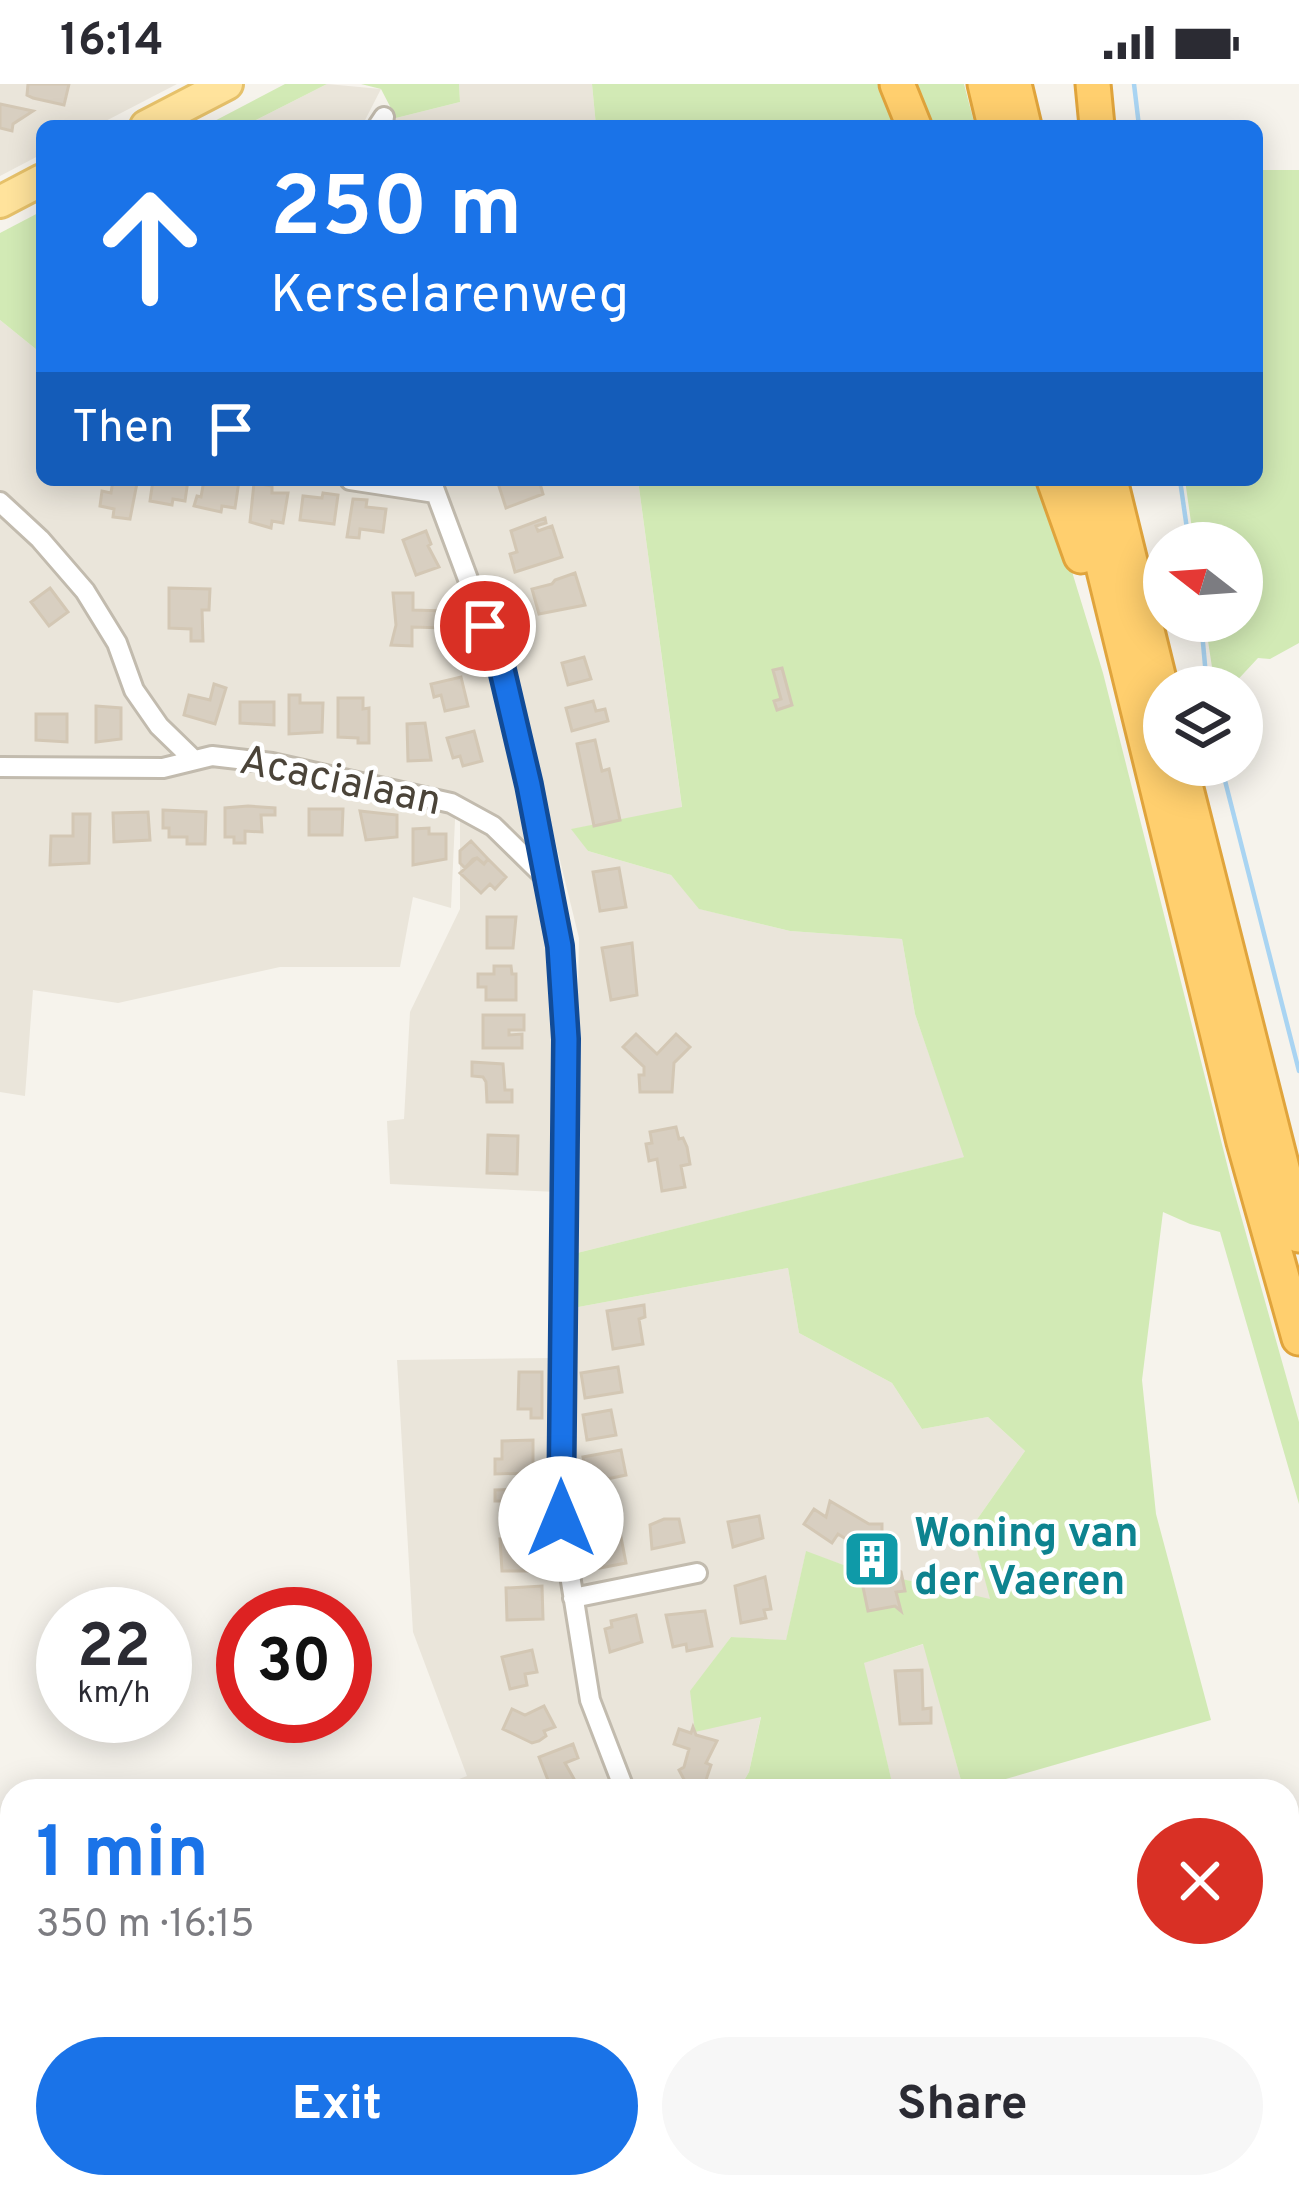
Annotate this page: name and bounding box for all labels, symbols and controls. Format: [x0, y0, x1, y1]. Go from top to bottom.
text: 16:14 [60, 14, 164, 71]
text: 250 m [270, 159, 522, 265]
icon: ahead [72, 168, 228, 324]
text: Kerselarenweg [270, 263, 629, 332]
icon: arrive [198, 396, 264, 462]
text: Then [72, 401, 174, 458]
north arrow [1143, 522, 1263, 642]
map controls [1143, 522, 1263, 786]
pin [434, 575, 536, 677]
icon: arrive [452, 593, 518, 659]
button: layers [1143, 666, 1263, 786]
street label: Acacialaan [234, 736, 446, 830]
position arrow [498, 1456, 624, 1582]
place label: Woning van der Vaeren [914, 1509, 1139, 1610]
building icon: Woning van der Vaeren [841, 1528, 903, 1590]
speed limit sign: 30 [216, 1587, 372, 1743]
text: 22 [77, 1612, 151, 1688]
text: km/h [78, 1676, 150, 1713]
text: 1 min [36, 1811, 209, 1903]
button: close [1137, 1818, 1263, 1944]
text: 350 m · 16:15 [36, 1902, 255, 1951]
button: Exit [36, 2037, 638, 2175]
button: Share [662, 2037, 1263, 2175]

